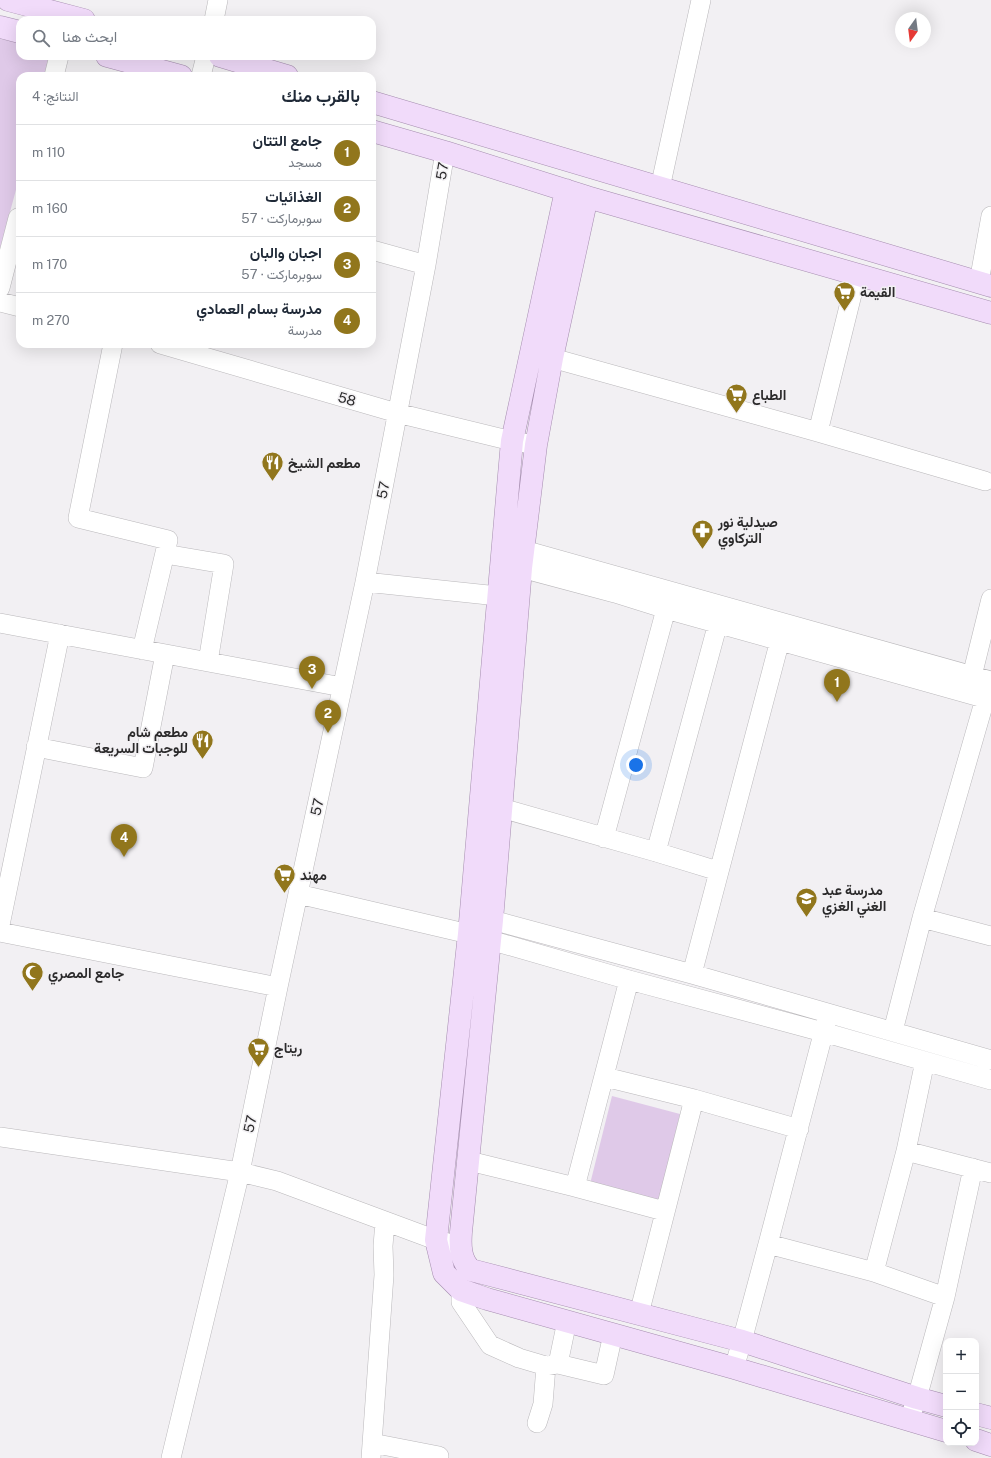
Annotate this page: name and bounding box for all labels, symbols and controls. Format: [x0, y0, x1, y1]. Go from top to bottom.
north arrow [895, 12, 931, 48]
search box [16, 16, 376, 60]
icon: search [30, 27, 52, 49]
text: ابحث هنا [62, 28, 117, 45]
text: بالقرب منك [282, 86, 360, 106]
text: النتائج: 4 [32, 89, 79, 104]
text: جامع التتان [253, 132, 322, 149]
text: 110 m [32, 145, 65, 160]
text: 1 [344, 145, 350, 160]
text: مسجد [288, 155, 322, 170]
street label: 57 [433, 161, 451, 181]
text: الغذائيات [265, 188, 322, 205]
text: 160 m [32, 201, 68, 216]
text: 2 [343, 201, 351, 216]
text: سوبرماركت · 57 [241, 211, 322, 226]
text: اجبان والبان [250, 244, 322, 261]
text: 170 m [32, 257, 67, 272]
text: 3 [343, 257, 351, 272]
text: سوبرماركت · 57 [241, 267, 322, 282]
supermarket icon: القيمة [832, 279, 858, 312]
place label: القيمة [860, 284, 895, 301]
text: مدرسة بسام العمادي [196, 300, 322, 317]
text: 270 m [32, 313, 70, 328]
text: 4 [343, 313, 351, 328]
text: مدرسة [288, 323, 322, 338]
supermarket icon: الطباع [724, 382, 750, 415]
place label: الطباع [752, 387, 786, 405]
street label: 58 [336, 389, 358, 409]
restaurant icon: مطعم الشيخ [260, 450, 286, 483]
place label: مطعم الشيخ [288, 455, 361, 473]
street label: 57 [373, 480, 393, 500]
place label: صيدلية نور التركاوي [717, 514, 778, 550]
pharmacy icon: صيدلية نور التركاوي [690, 517, 716, 550]
pin: 3 [299, 656, 325, 689]
pin: 1 [824, 669, 850, 702]
pin: 2 [315, 700, 341, 733]
place label: مطعم شام للوجبات السريعة [94, 724, 188, 757]
restaurant icon: مطعم شام للوجبات السريعة [190, 727, 216, 760]
your location [626, 755, 646, 775]
street label: 57 [307, 797, 327, 817]
pin: 4 [111, 824, 137, 857]
supermarket icon: مهند [272, 862, 298, 895]
place label: مهند [300, 867, 327, 884]
place label: مدرسة عبد الغني الغزي [822, 882, 886, 918]
school or university icon: مدرسة عبد الغني الغزي [793, 885, 819, 918]
mosque icon: جامع المصري [20, 960, 46, 993]
place label: جامع المصري [48, 965, 125, 985]
supermarket icon: ريتاج [245, 1035, 271, 1068]
place label: ريتاج [274, 1040, 302, 1058]
street label: 57 [240, 1114, 260, 1134]
map controls [943, 1338, 979, 1446]
button: + [943, 1338, 979, 1374]
button: − [943, 1374, 979, 1410]
button: locate [943, 1410, 979, 1446]

